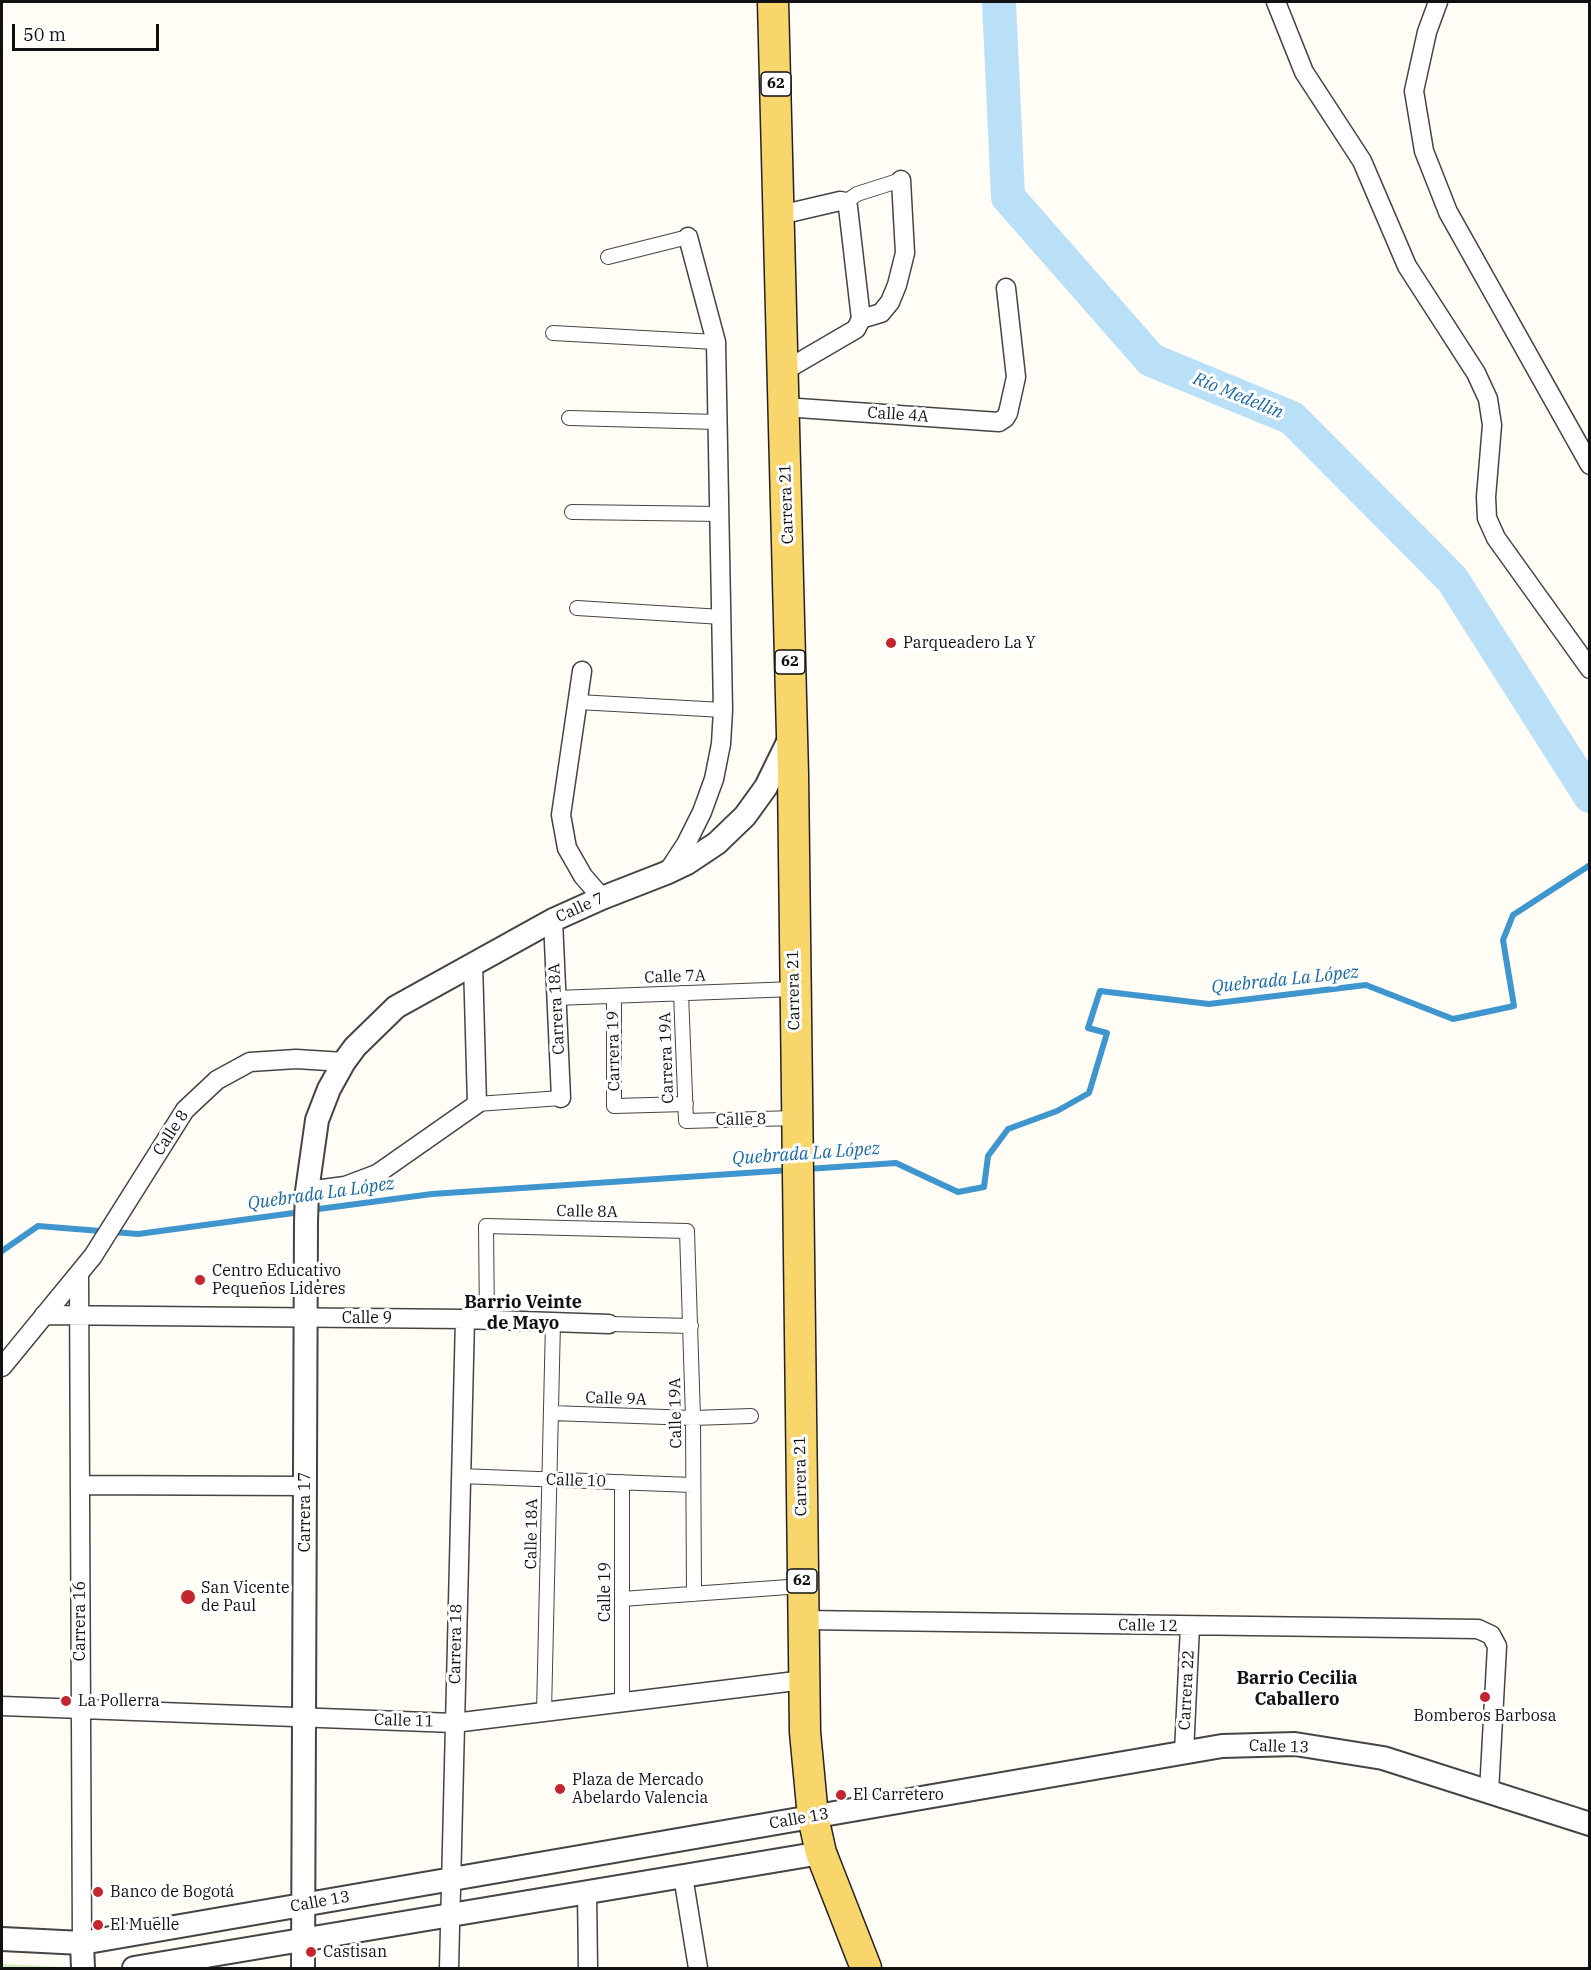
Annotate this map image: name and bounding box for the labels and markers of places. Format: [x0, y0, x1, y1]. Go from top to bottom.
place label: Parqueadero La Y [903, 633, 1036, 653]
marker: Parqueadero La Y [884, 636, 898, 650]
place label: Centro Educativo Pequeños Lideres [212, 1261, 346, 1299]
marker: Centro Educativo Pequeños Lideres [193, 1273, 207, 1287]
place label: San Vicente de Paul [201, 1578, 290, 1616]
marker: San Vicente de Paul [179, 1588, 197, 1606]
marker: Bomberos Barbosa [1478, 1690, 1492, 1704]
place label: La Pollerra [78, 1691, 160, 1711]
marker: La Pollerra [59, 1694, 73, 1708]
place label: Bomberos Barbosa [1414, 1706, 1556, 1726]
place label: Plaza de Mercado Abelardo Valencia [572, 1770, 708, 1808]
marker: Plaza de Mercado Abelardo Valencia [553, 1782, 567, 1796]
place label: El Carretero [853, 1785, 944, 1805]
marker: El Carretero [834, 1788, 848, 1802]
place label: Banco de Bogotá [110, 1882, 234, 1902]
marker: Banco de Bogotá [91, 1885, 105, 1899]
place label: El Muelle [110, 1915, 179, 1935]
marker: El Muelle [91, 1918, 105, 1932]
place label: Castisan [323, 1942, 387, 1962]
marker: Castisan [304, 1945, 318, 1959]

